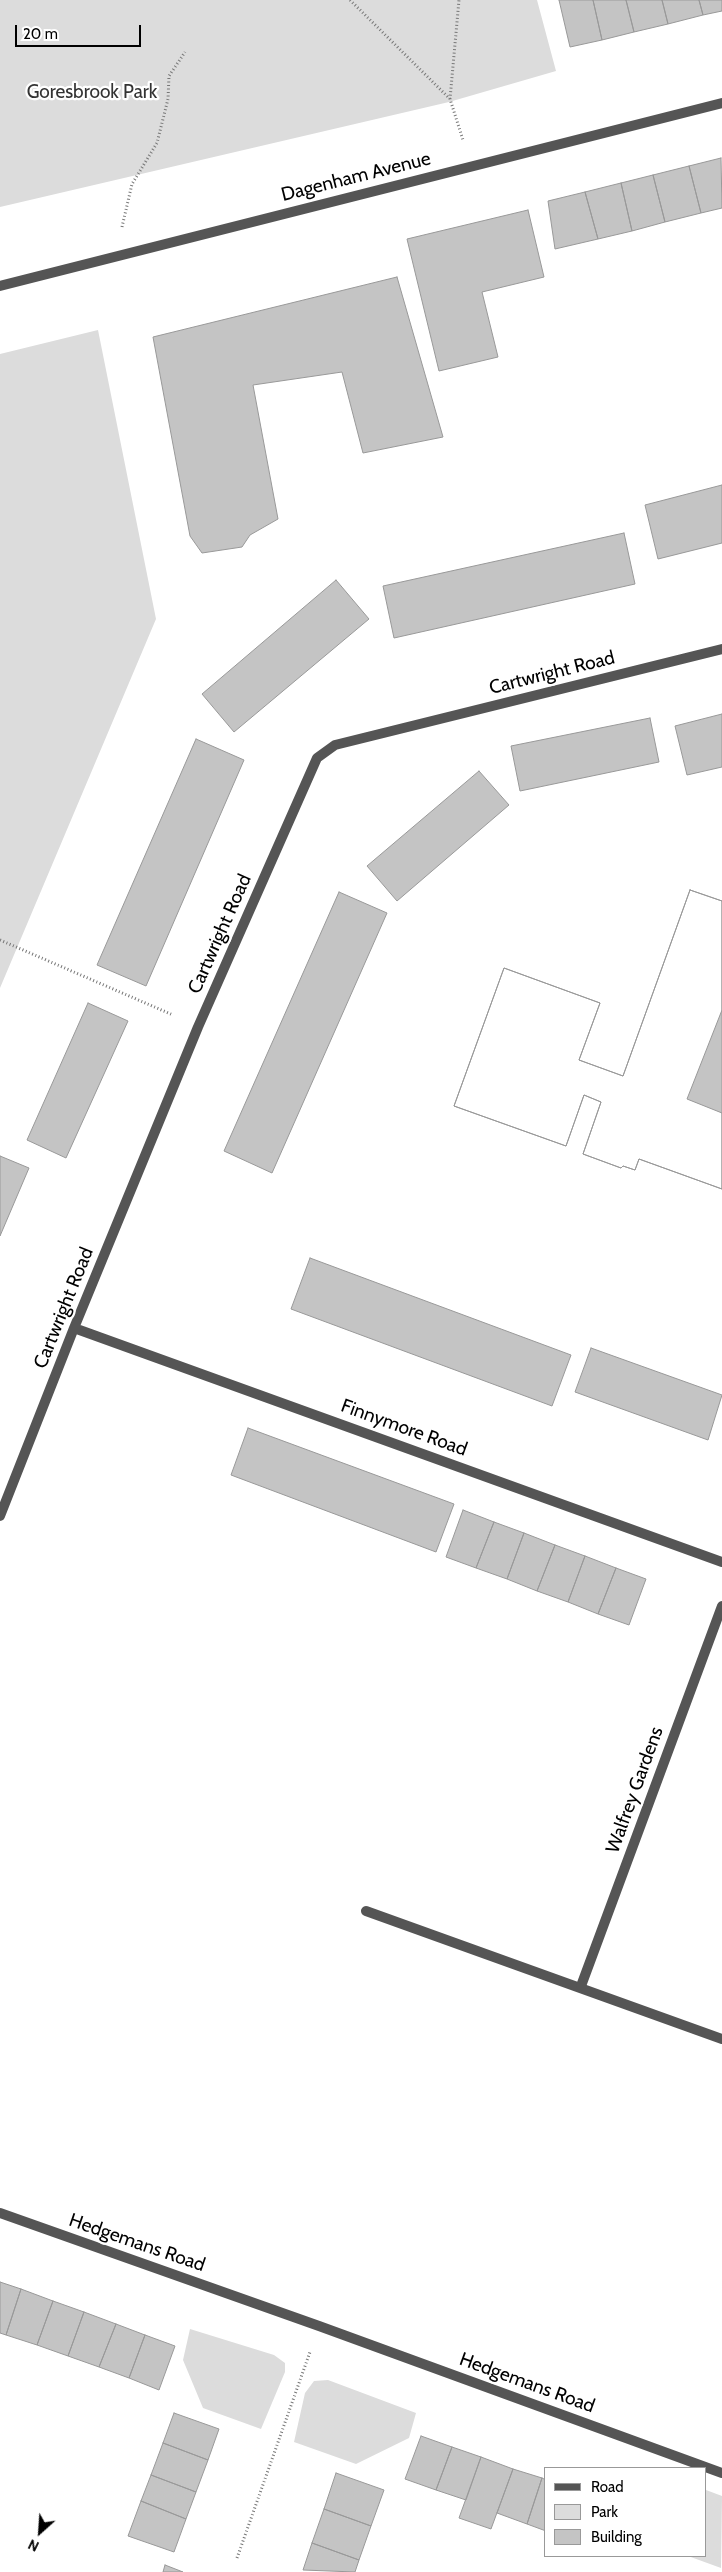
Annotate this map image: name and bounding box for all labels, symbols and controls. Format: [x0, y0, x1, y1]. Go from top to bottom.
scale bar [18, 15, 144, 47]
text: 20 m [23, 25, 58, 43]
park label: Goresbrook Park [27, 81, 157, 103]
street label: Dagenham Avenue [279, 147, 433, 207]
street label: Cartwright Road [487, 646, 617, 700]
street label: Cartwright Road [183, 871, 257, 997]
street label: Cartwright Road [29, 1244, 99, 1372]
street label: Finnymore Road [338, 1395, 470, 1461]
street label: Walfrey Gardens [602, 1724, 668, 1856]
street label: Hedgemans Road [66, 2209, 208, 2277]
street label: Hedgemans Road [456, 2348, 598, 2418]
legend [544, 2467, 707, 2557]
text: Road [591, 2478, 624, 2496]
text: Park [591, 2503, 618, 2521]
north arrow [15, 2507, 65, 2557]
text: Building [591, 2528, 642, 2546]
text: N [25, 2535, 42, 2556]

